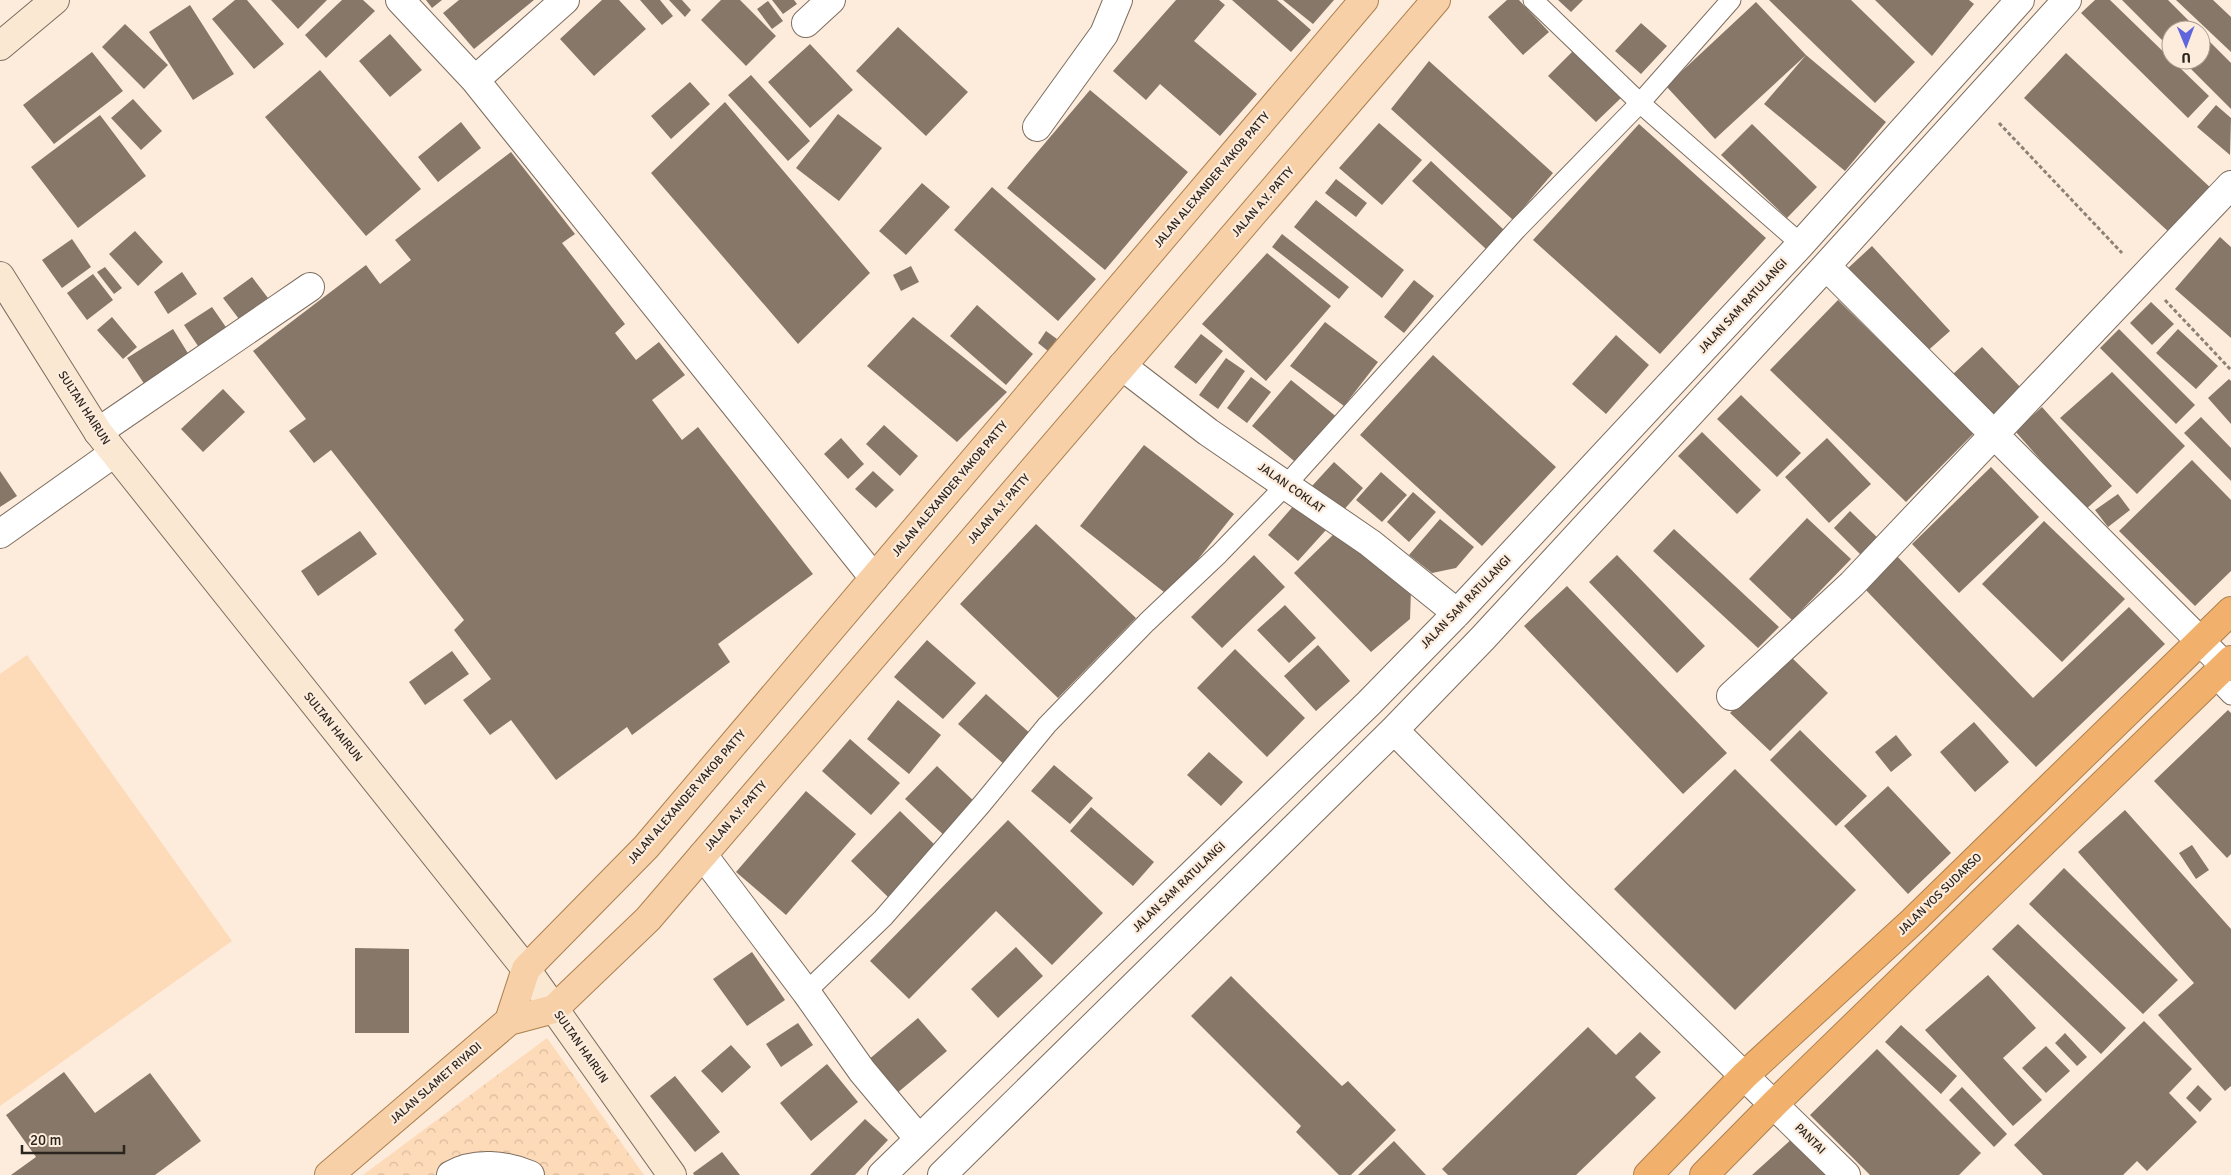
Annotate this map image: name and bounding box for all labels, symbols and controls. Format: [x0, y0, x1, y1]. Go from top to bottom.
north arrow [2161, 20, 2211, 70]
text: U [2181, 49, 2191, 66]
street label: JALAN ALEXANDER YAKOB PATTY [1151, 109, 1273, 251]
street label: JALAN A.Y. PATTY [1228, 164, 1298, 240]
street label: JALAN SAM RATULANGI [1695, 256, 1791, 356]
street label: SULTAN HAIRUN [55, 368, 113, 448]
street label: JALAN ALEXANDER YAKOB PATTY [889, 418, 1011, 560]
street label: JALAN COKLAT [1255, 460, 1327, 516]
street label: JALAN A.Y. PATTY [964, 471, 1034, 547]
street label: JALAN SAM RATULANGI [1418, 552, 1514, 652]
street label: SULTAN HAIRUN [300, 689, 366, 765]
street label: JALAN ALEXANDER YAKOB PATTY [625, 727, 749, 867]
street label: JALAN A.Y. PATTY [701, 778, 771, 854]
street label: JALAN SAM RATULANGI [1129, 839, 1229, 935]
street label: JALAN YOS SUDARSO [1895, 850, 1985, 938]
street label: SULTAN HAIRUN [550, 1008, 612, 1086]
street label: JALAN SLAMET RIYADI [387, 1039, 485, 1127]
street label: PANTAI [1791, 1120, 1829, 1158]
scale bar [22, 1122, 125, 1154]
text: 20 m [30, 1131, 61, 1149]

